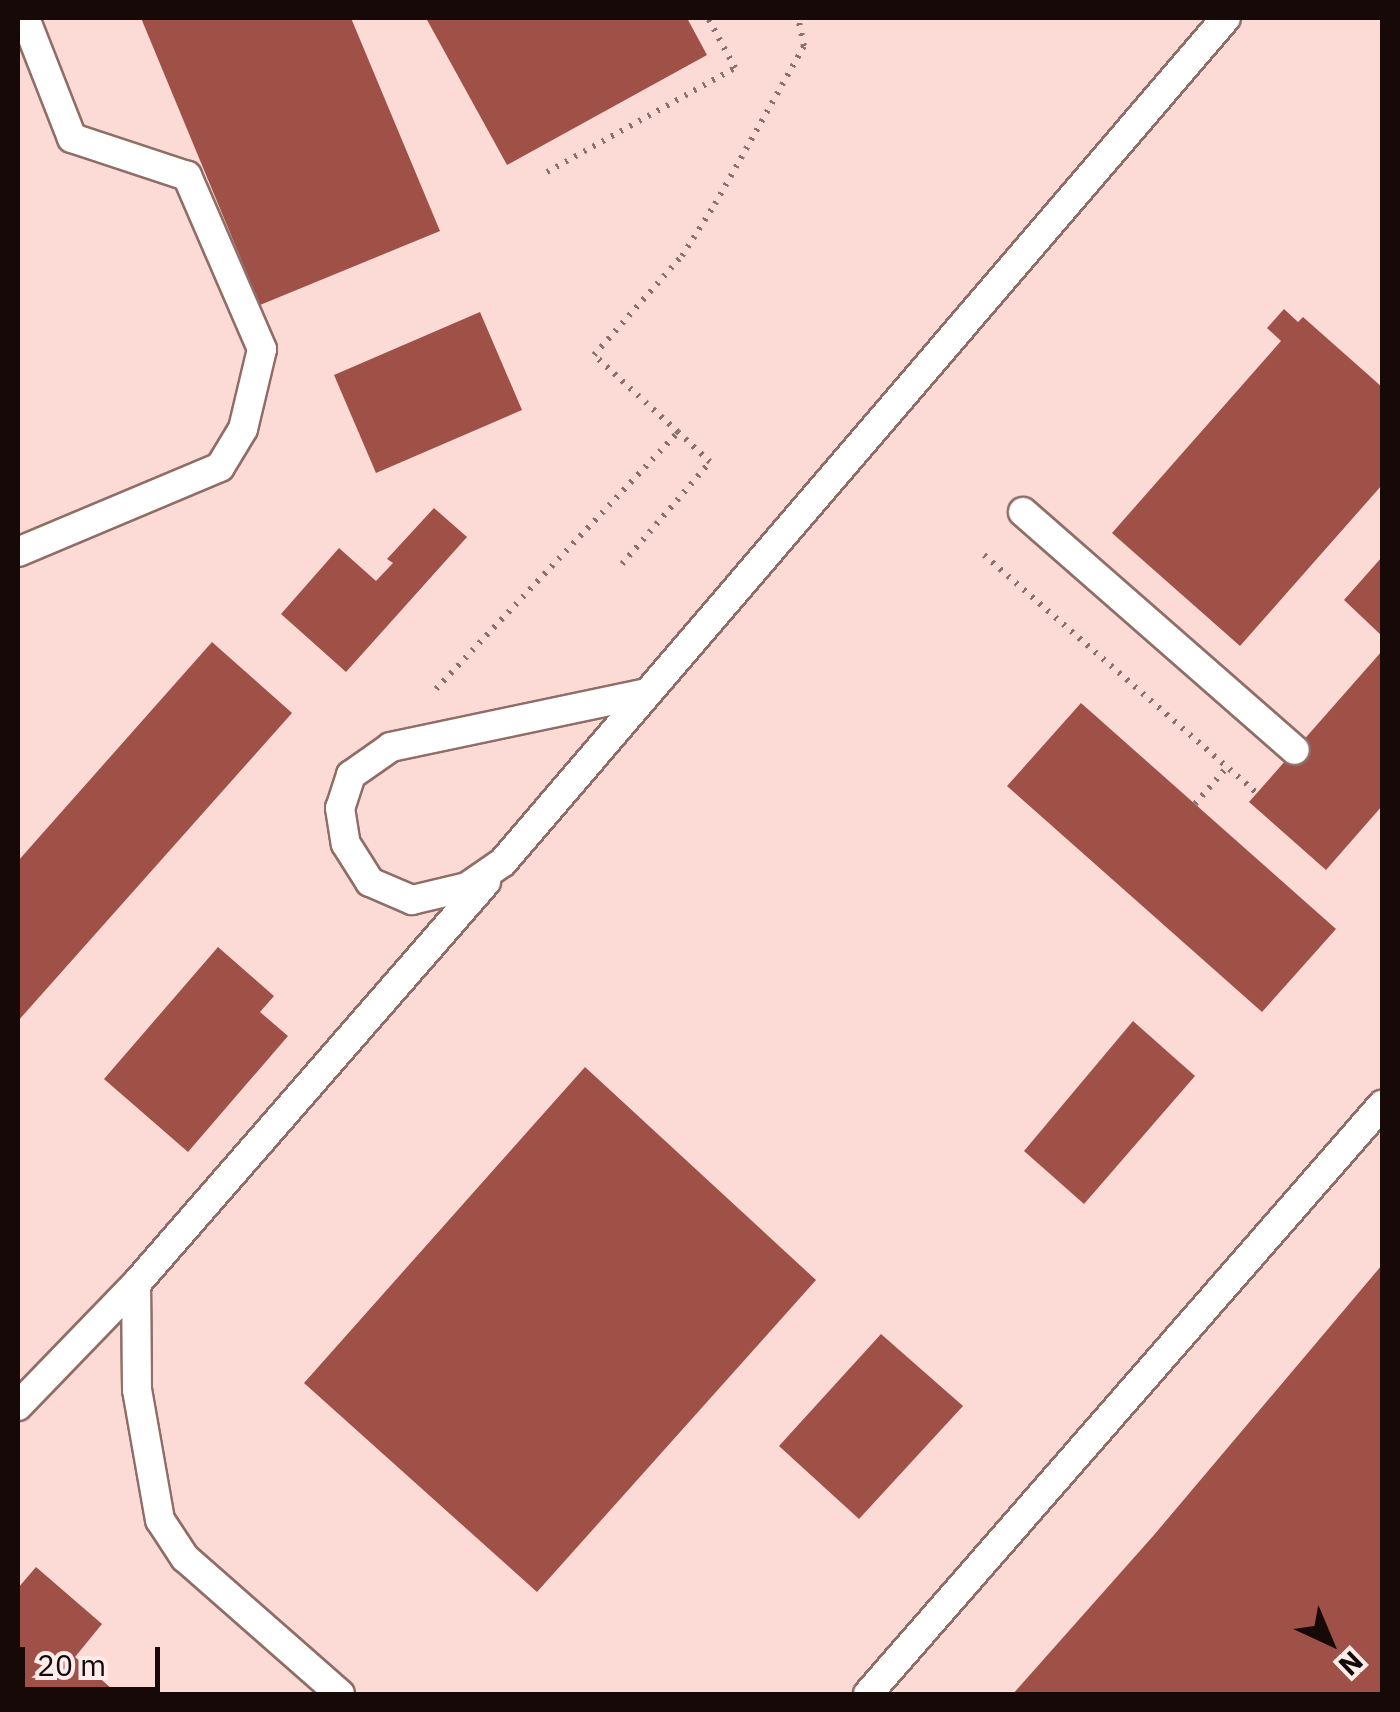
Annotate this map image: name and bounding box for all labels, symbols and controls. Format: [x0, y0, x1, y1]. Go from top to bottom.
north arrow [1280, 1592, 1380, 1692]
scale bar [25, 1627, 165, 1689]
text: N [1331, 1644, 1371, 1684]
text: 20 m [37, 1645, 106, 1684]

